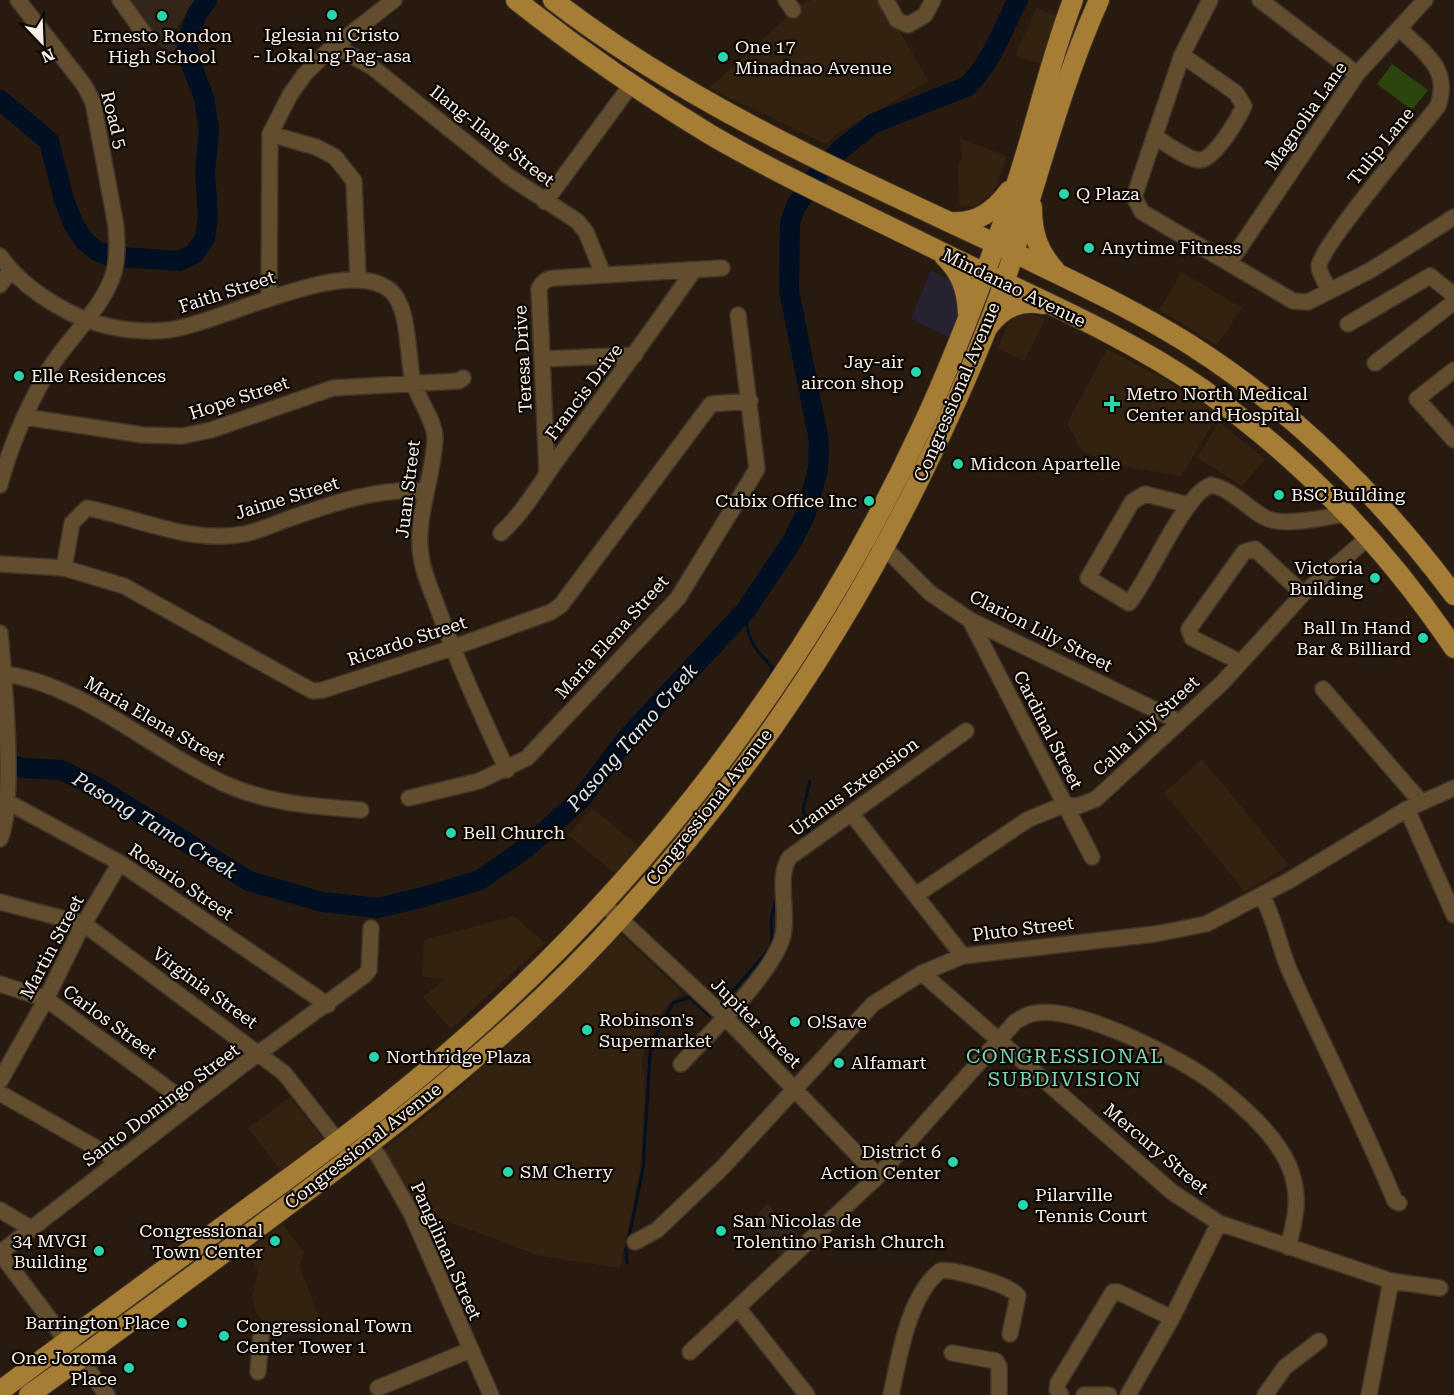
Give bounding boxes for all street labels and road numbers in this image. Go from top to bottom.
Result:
street label: Magnolia Lane [1260,57,1351,174]
street label: Ilang-Ilang Street [426,81,559,191]
street label: Road 5 [97,89,132,151]
street label: Tulip Lane [1343,103,1418,189]
street label: Mindanao Avenue [939,244,1090,331]
street label: Faith Street [176,266,278,317]
street label: Congressional Avenue [909,299,1004,485]
street label: Teresa Drive [509,305,536,413]
street label: Francis Drive [541,339,627,444]
street label: Hope Street [186,371,292,424]
street label: Juan Street [391,438,424,539]
street label: Jaime Street [232,472,342,523]
street label: Maria Elena Street [551,570,673,703]
street label: Clarion Lily Street [966,585,1117,676]
street label: Ricardo Street [345,611,469,670]
street label: Cardinal Street [1010,667,1088,793]
street label: Calla Lily Street [1088,671,1203,780]
street label: Maria Elena Street [81,672,229,769]
street label: Congressional Avenue [641,724,776,889]
street label: Uranus Extension [785,733,923,840]
street label: Rosario Street [125,839,238,925]
street label: Martin Street [15,891,88,1002]
street label: Pluto Street [971,912,1075,945]
street label: Virginia Street [149,942,262,1033]
street label: Jupiter Street [707,973,806,1072]
street label: Carlos Street [59,980,162,1063]
street label: Santo Domingo Street [78,1039,243,1170]
street label: Congressional Avenue [280,1078,445,1213]
street label: Mercury Street [1100,1099,1213,1199]
street label: Pangilinan Street [407,1179,486,1323]

